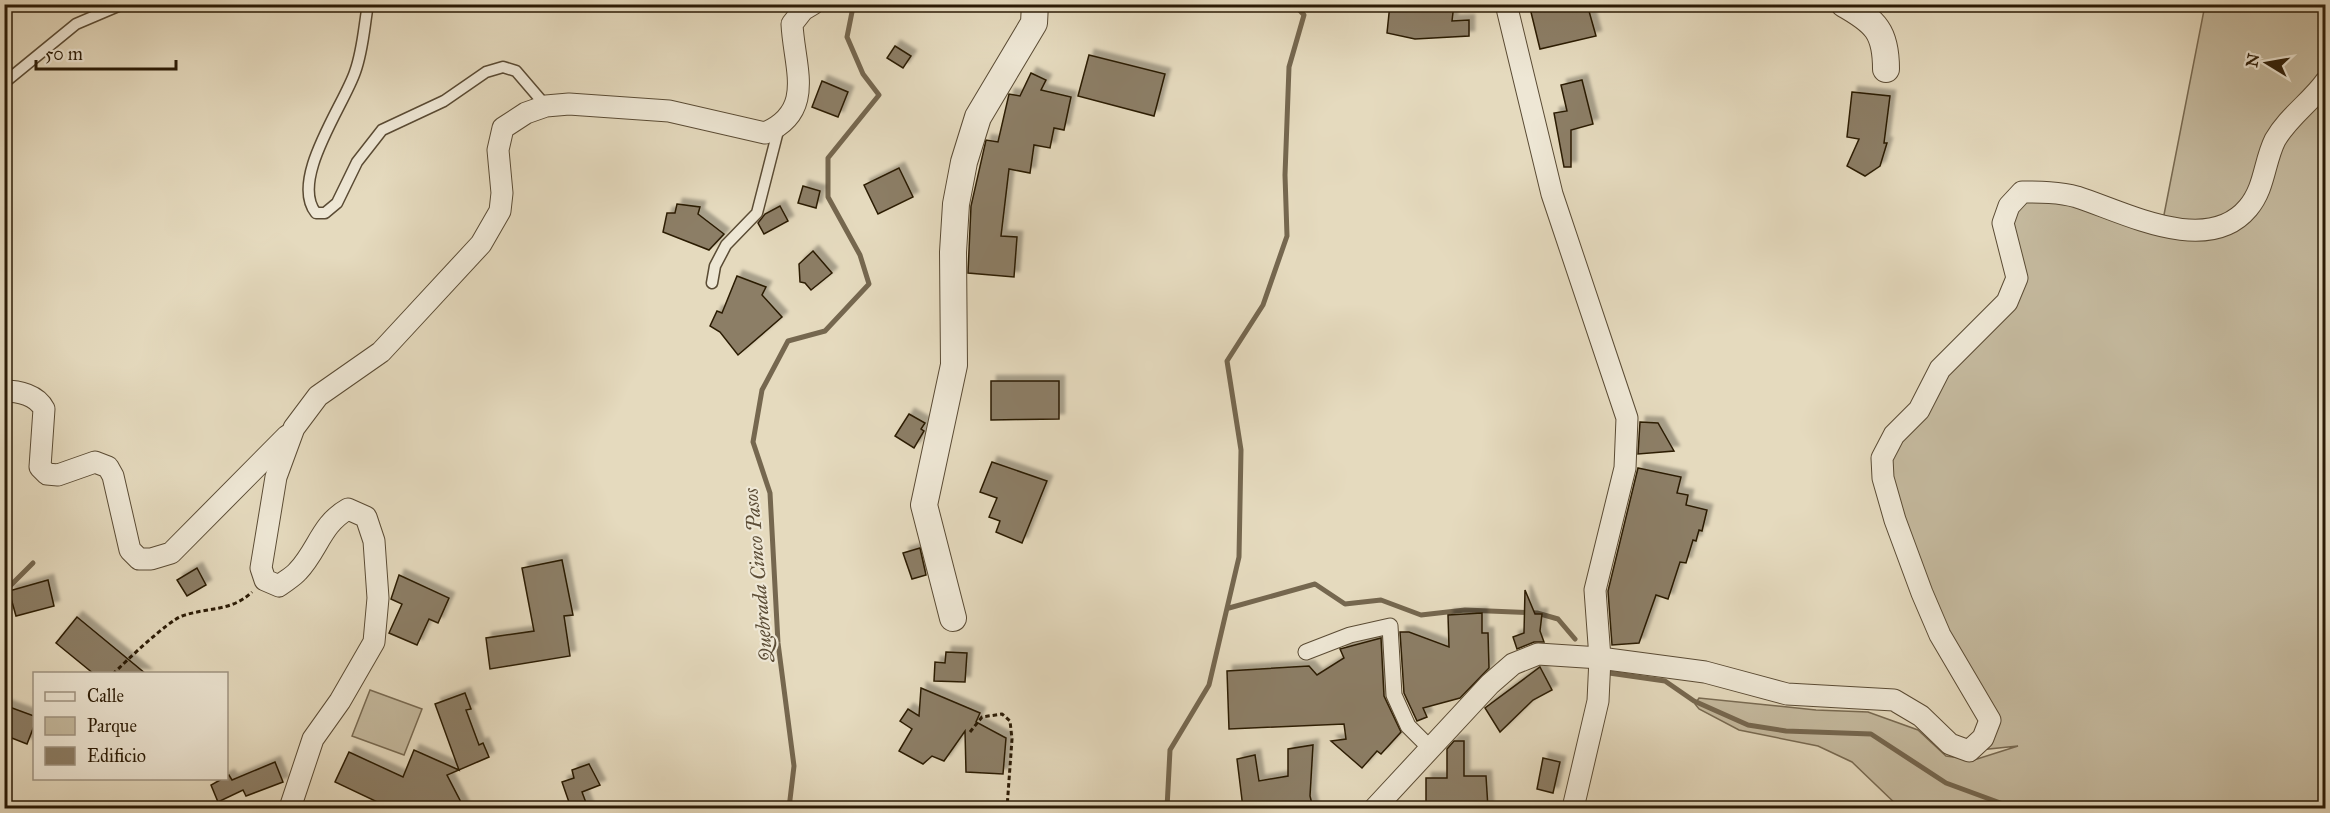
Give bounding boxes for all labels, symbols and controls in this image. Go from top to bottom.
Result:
scale bar [36,33,176,71]
north arrow [2237,33,2297,93]
text: 50 m [45,43,83,65]
text: N [2242,51,2263,69]
water label: Quebrada Cinco Pasos [738,486,778,664]
legend [33,672,228,780]
text: Calle [87,685,124,707]
text: Parque [87,715,137,738]
text: Edificio [87,745,146,767]

